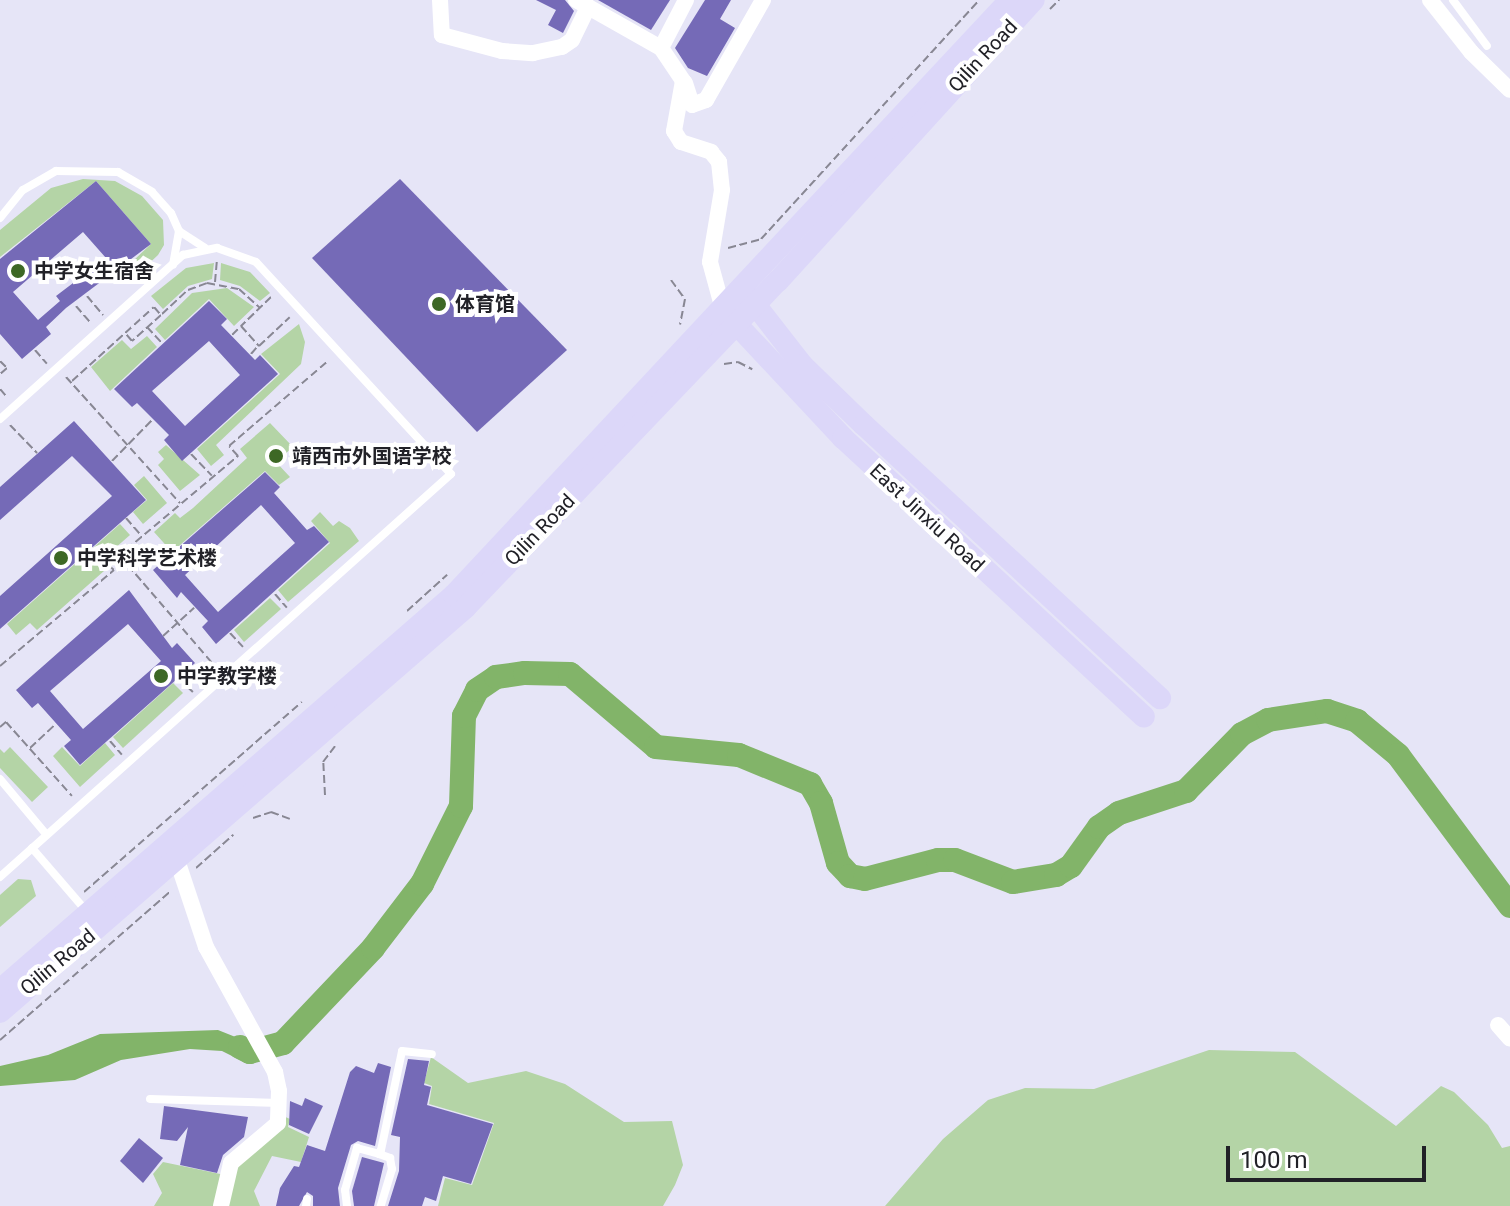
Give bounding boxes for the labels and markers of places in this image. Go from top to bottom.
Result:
place label: 中学女生宿舍 [34,259,154,283]
marker: 中学女生宿舍 [9,262,27,280]
place label: 体育馆 [455,292,515,316]
marker: 体育馆 [430,295,448,313]
place label: 靖西市外国语学校 [292,444,452,468]
marker: 靖西市外国语学校 [267,447,285,465]
place label: 中学科学艺术楼 [77,546,217,570]
marker: 中学科学艺术楼 [52,549,70,567]
place label: 中学教学楼 [177,664,277,688]
marker: 中学教学楼 [152,667,170,685]

